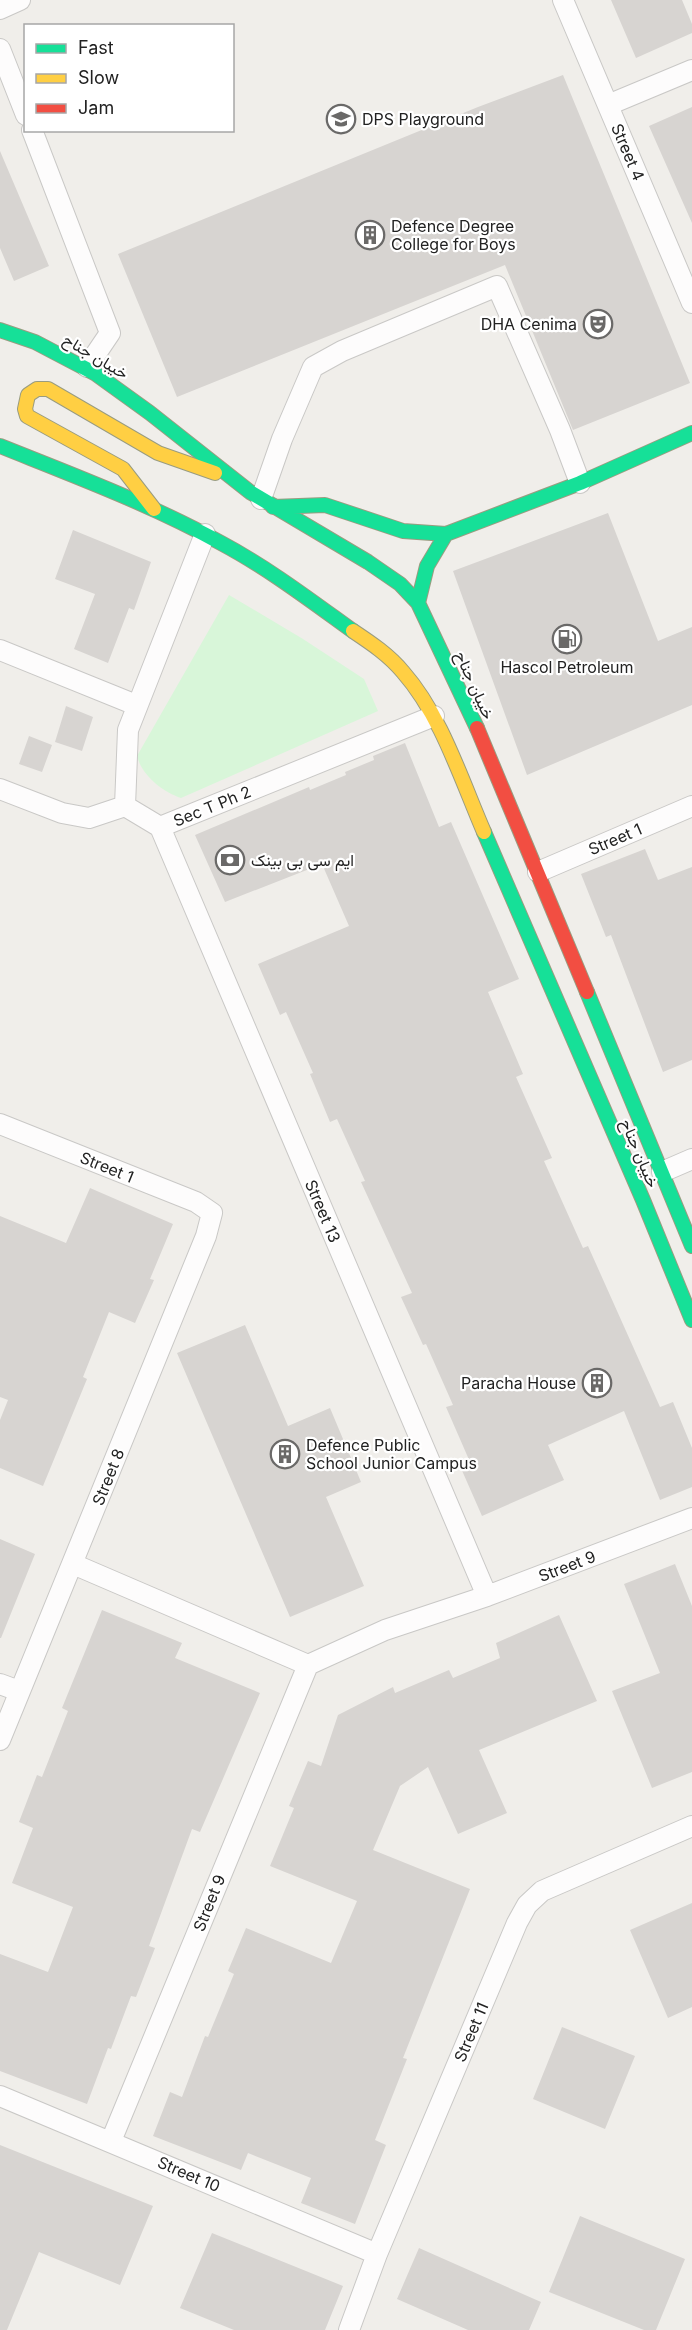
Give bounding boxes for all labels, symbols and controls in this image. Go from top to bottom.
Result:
legend [24,24,234,132]
text: Fast [78,37,114,58]
text: Slow [78,67,119,88]
text: Jam [78,97,114,118]
school or university icon: DPS Playground [325,103,357,135]
place label: DPS Playground [362,109,484,129]
street label: Street 4 [607,120,649,184]
place label: Defence Degree College for Boys [391,216,516,254]
building icon: Defence Degree College for Boys [354,219,386,251]
theatre icon: DHA Cenima [582,308,614,340]
place label: DHA Cenima [481,314,577,334]
street label: خیبان جناح [59,329,132,385]
fuel station icon: Hascol Petroleum [551,623,583,655]
street label: خیبان جناح [449,648,499,723]
place label: Hascol Petroleum [500,657,634,677]
street label: Sec T Ph 2 [170,781,254,831]
street label: Street 1 [585,819,645,859]
bank icon: ایم سی بی بینک [214,844,246,876]
place label: ایم سی بی بینک [251,850,354,871]
street label: خیبان جناح [615,1116,663,1191]
street label: Street 1 [77,1147,137,1187]
street label: Street 13 [301,1177,345,1245]
building icon: Paracha House [581,1367,613,1399]
place label: Paracha House [461,1373,576,1393]
place label: Defence Public School Junior Campus [306,1435,477,1473]
building icon: Defence Public School Junior Campus [269,1438,301,1470]
street label: Street 8 [88,1446,128,1508]
street label: Street 9 [536,1546,598,1586]
street label: Street 9 [189,1872,229,1934]
street label: Street 11 [450,1999,492,2065]
street label: Street 10 [155,2152,223,2196]

